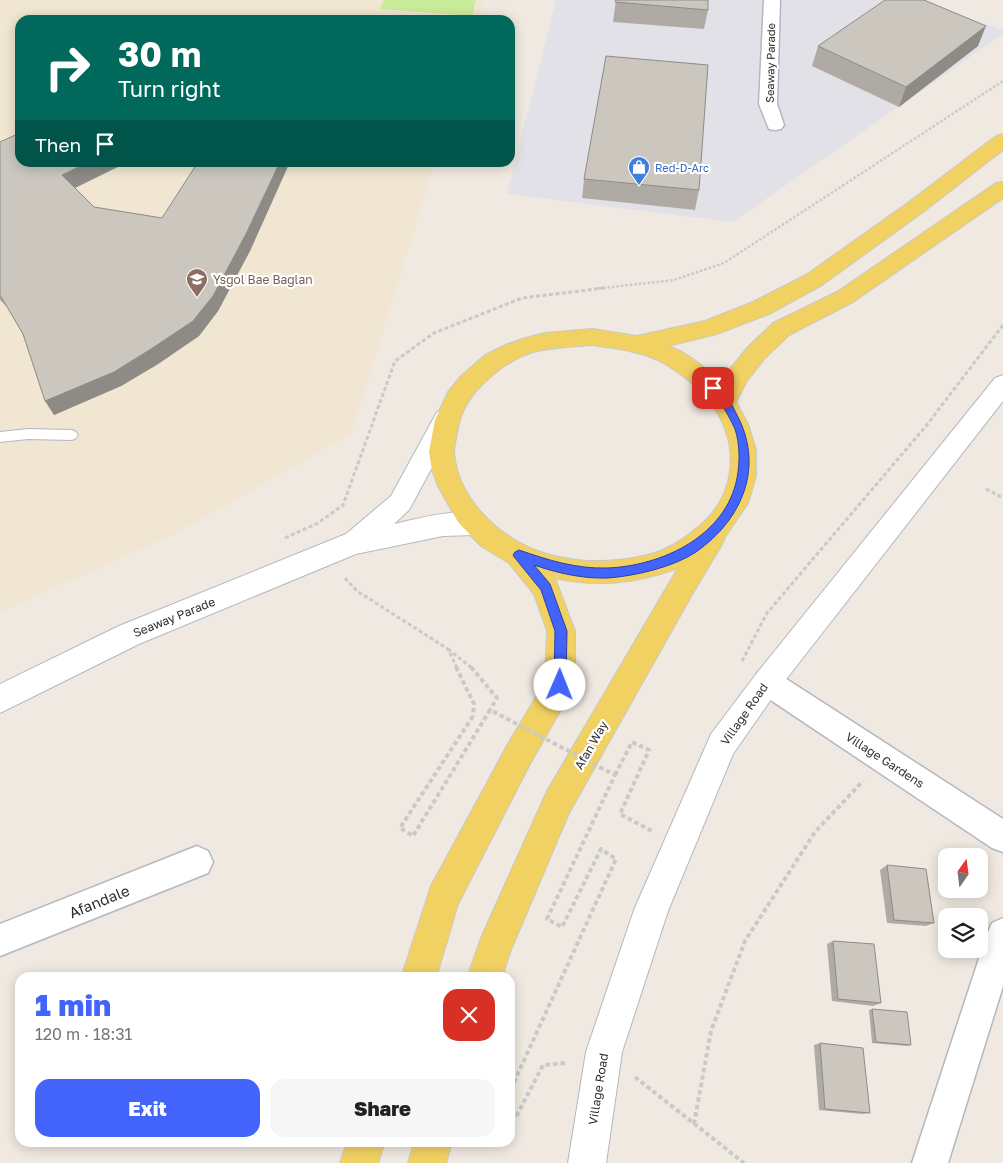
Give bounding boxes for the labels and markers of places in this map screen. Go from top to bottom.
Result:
shop icon: Red-D-Arc [627,155,651,186]
place label: Red-D-Arc [655,161,709,174]
school or university icon: Ysgol Bae Baglan [185,267,209,298]
place label: Ysgol Bae Baglan [213,272,313,287]
pin [692,367,734,409]

